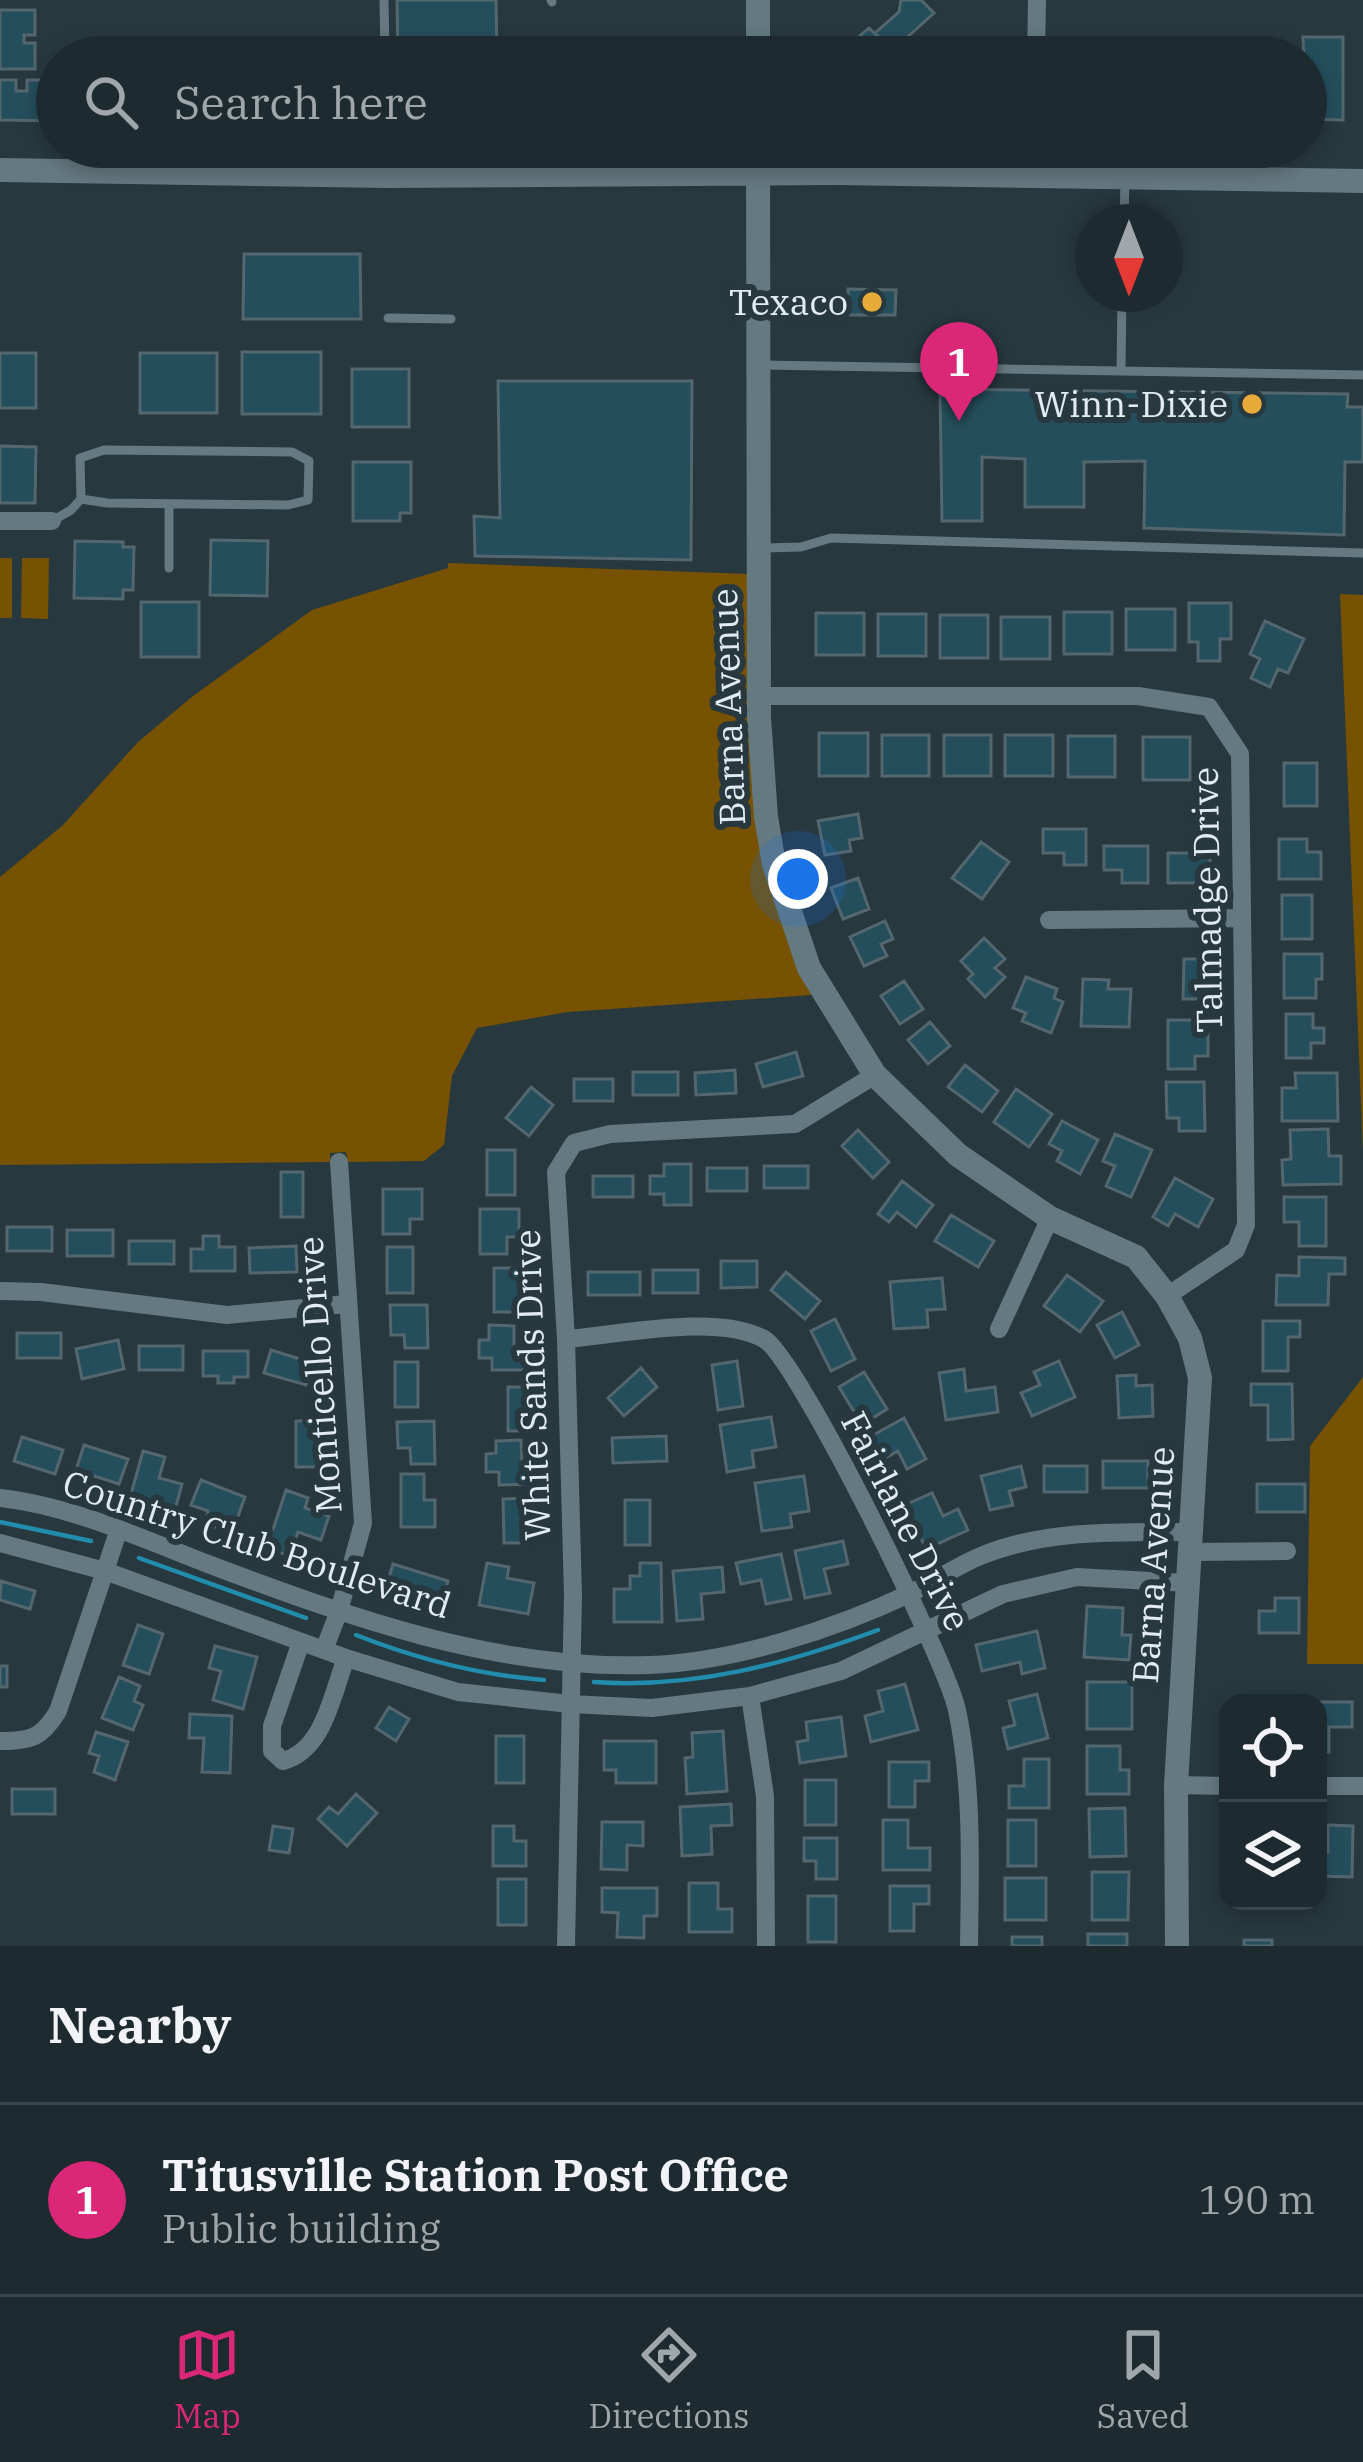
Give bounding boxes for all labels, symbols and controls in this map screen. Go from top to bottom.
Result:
search box [36,36,1327,168]
icon: search [78,69,144,135]
text: Search here [174,73,428,131]
north arrow [1075,204,1183,312]
place label: Texaco [729,278,848,325]
marker: Texaco [859,289,885,315]
pin: 1 [920,322,998,421]
place label: Winn-Dixie [1035,380,1228,427]
marker: Winn-Dixie [1239,391,1265,417]
street label: Barna Avenue [700,588,755,826]
street label: Talmadge Drive [1181,767,1232,1034]
your location [768,849,828,909]
street label: White Sands Drive [503,1229,560,1542]
street label: Monticello Drive [285,1235,352,1515]
street label: Fairlane Drive [831,1403,982,1638]
street label: Barna Avenue [1121,1445,1184,1685]
street label: Country Club Boulevard [57,1459,457,1628]
map controls [1219,1694,1327,1910]
button: locate [1219,1694,1327,1802]
button: layers [1219,1802,1327,1910]
text: Nearby [48,1991,232,2057]
text: Titusville Station Post Office [162,2145,789,2203]
text: 1 [75,2174,99,2225]
text: 190 m [1199,2174,1315,2225]
text: Public building [162,2203,441,2254]
tab: Map [174,2322,241,2437]
tab: Directions [588,2322,749,2437]
tab: Saved [1097,2322,1189,2437]

